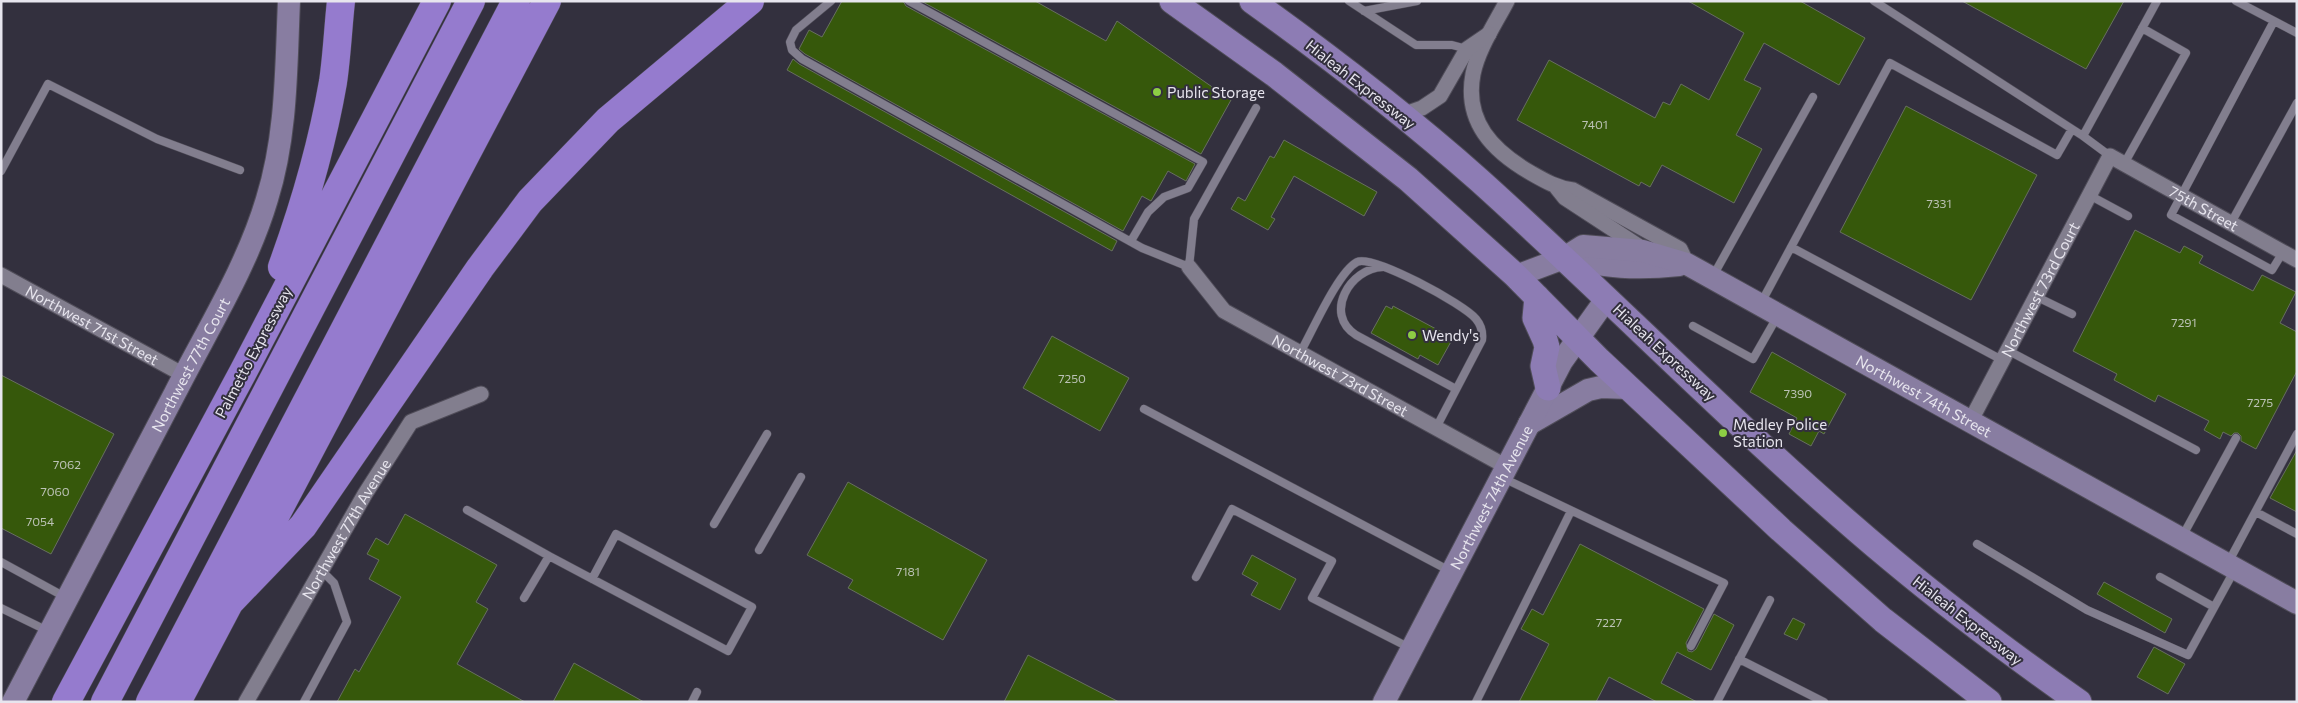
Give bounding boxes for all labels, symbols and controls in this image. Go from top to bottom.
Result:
street label: Hialeah Expressway [1303,36,1420,133]
place label: Public Storage [1167,83,1265,101]
marker: Public Storage [1151,86,1163,98]
house number: 7401 [1582,117,1608,131]
street label: 75th Street [2166,182,2242,235]
house number: 7331 [1926,196,1952,210]
street label: Northwest 73rd Court [1997,219,2083,360]
street label: Northwest 71st Street [23,281,162,368]
street label: Palmetto Expressway [211,283,295,421]
street label: Northwest 77th Court [147,294,233,435]
street label: Hialeah Expressway [1610,300,1720,404]
house number: 7291 [2171,315,2197,329]
place label: Wendy's [1422,326,1479,344]
marker: Wendy's [1406,329,1418,341]
street label: Northwest 73rd Street [1269,330,1411,420]
street label: Northwest 74th Street [1853,351,1995,441]
house number: 7250 [1058,371,1086,385]
house number: 7390 [1784,386,1812,400]
house number: 7275 [2247,395,2273,409]
place label: Medley Police Station [1733,415,1827,450]
street label: Northwest 74th Avenue [1446,422,1536,572]
marker: Medley Police Station [1717,427,1729,439]
street label: Northwest 77th Avenue [298,455,394,602]
house number: 7062 [53,457,81,471]
house number: 7060 [40,484,70,498]
house number: 7054 [26,514,54,528]
house number: 7181 [896,564,920,578]
street label: Hialeah Expressway [1910,572,2027,669]
house number: 7227 [1596,615,1622,629]

